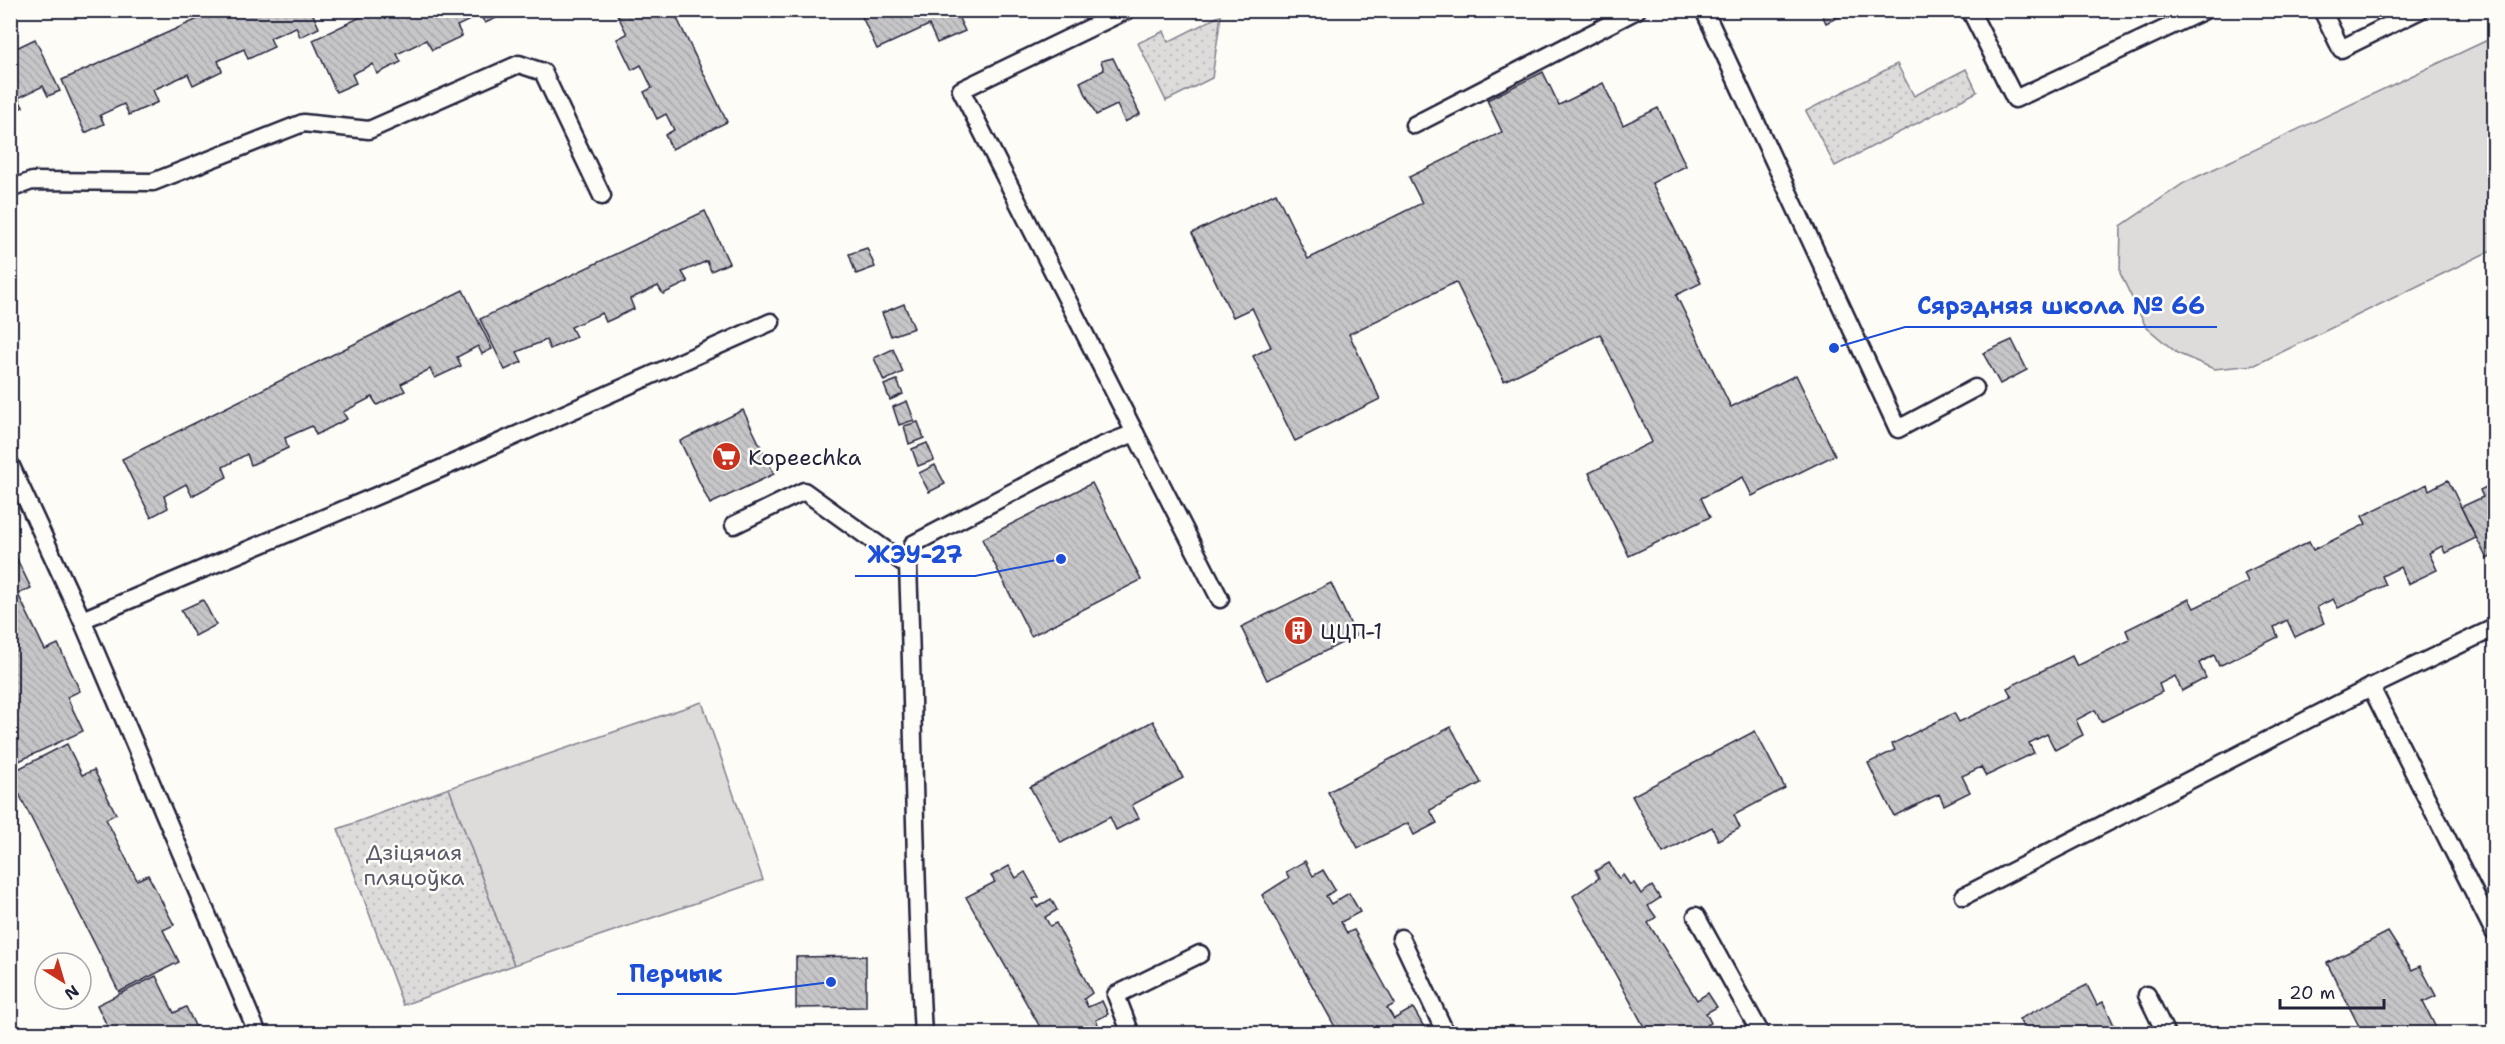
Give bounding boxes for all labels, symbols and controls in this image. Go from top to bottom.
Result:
callout: Сярэдняя школа № 66 [1905,285,2217,327]
text: Сярэдняя школа № 66 [1917,290,2205,322]
supermarket icon: Kopeechka [711,441,743,473]
place label: Kopeechka [748,443,862,472]
callout: ЖЭУ-27 [855,534,975,576]
text: ЖЭУ-27 [867,539,963,571]
building icon: ЦЦП-1 [1283,615,1315,647]
place label: ЦЦП-1 [1320,617,1382,646]
park label: Дзіцячая пляцоўка [363,838,465,892]
north arrow [33,951,93,1011]
callout: Перчык [617,952,735,994]
text: Перчык [629,958,723,990]
scale bar [2280,972,2384,1010]
text: N [60,980,83,1005]
text: 20 m [2289,981,2335,1005]

